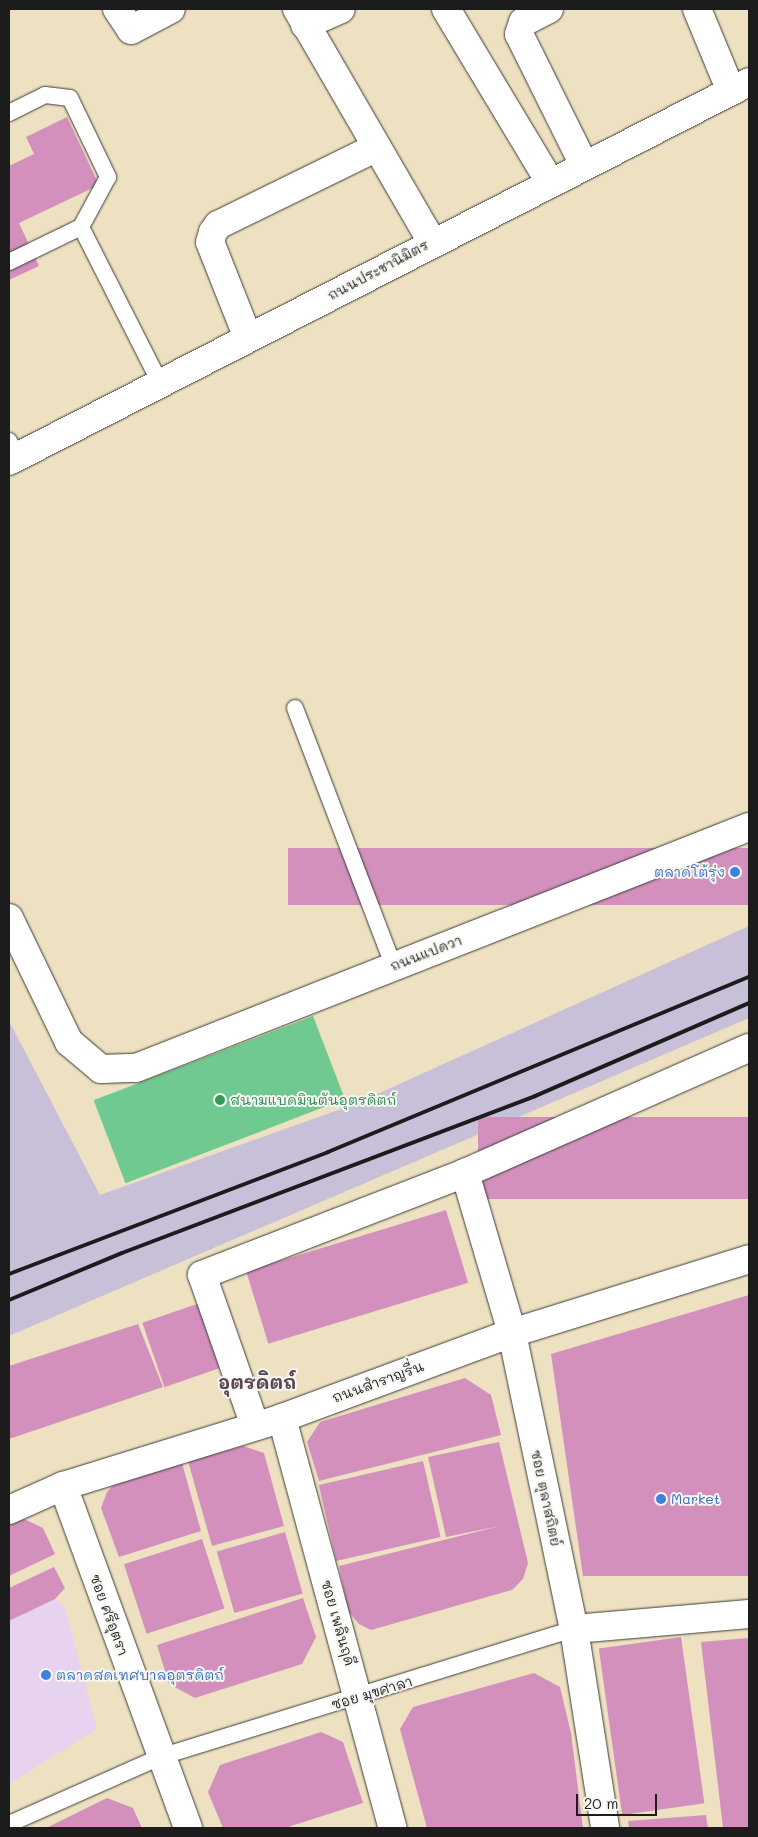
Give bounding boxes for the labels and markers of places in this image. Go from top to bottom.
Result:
place label: ตลาดโต้รุ่ง [654,864,725,880]
marker: ตลาดโต้รุ่ง [729,866,741,878]
place label: สนามแบดมินตันอุตรดิตถ์ [230,1092,396,1108]
marker: สนามแบดมินตันอุตรดิตถ์ [214,1094,226,1106]
place label: Market [671,1491,720,1507]
marker: Market [655,1493,667,1505]
place label: ตลาดสดเทศบาลอุตรดิตถ์ [56,1667,224,1683]
marker: ตลาดสดเทศบาลอุตรดิตถ์ [40,1669,52,1681]

